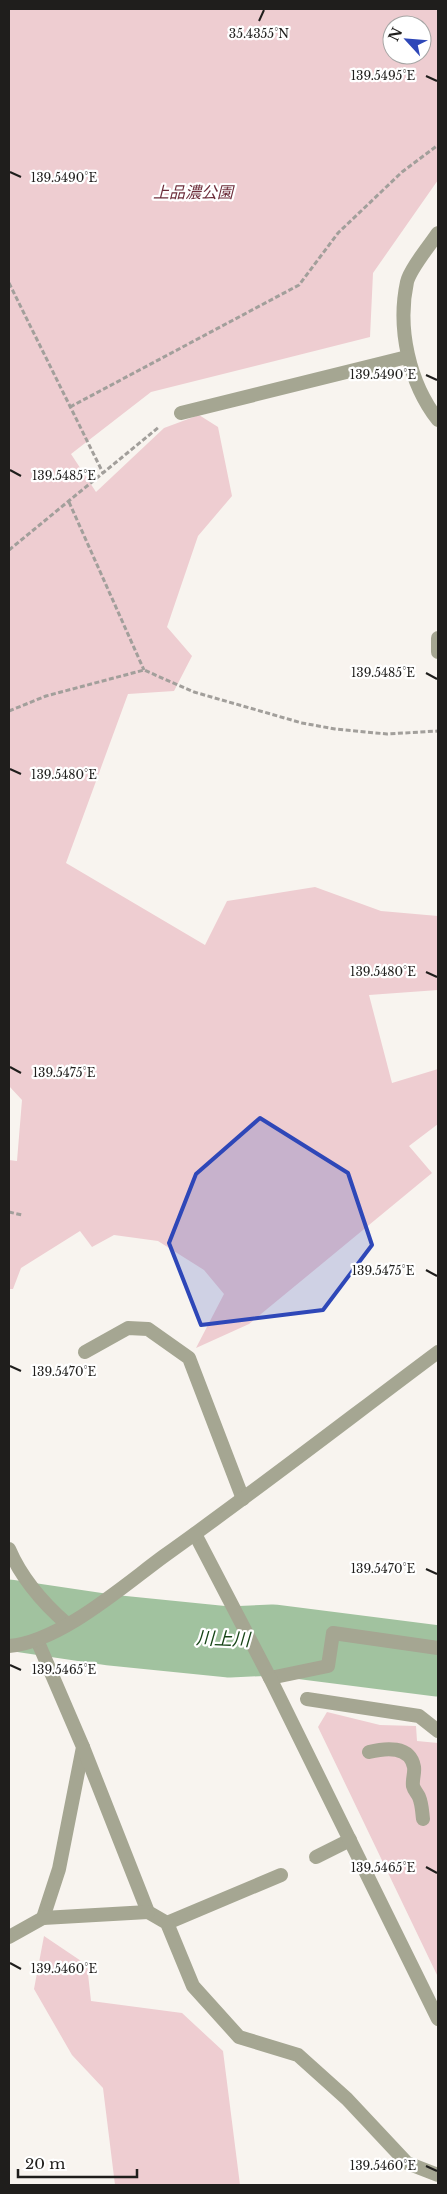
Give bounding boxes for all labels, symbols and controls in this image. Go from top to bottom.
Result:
north arrow [382,15,432,65]
text: N [384,24,406,44]
text: 35.4355°N [229,26,289,41]
text: 139.5495°E [351,68,416,83]
text: 139.5490°E [31,170,97,185]
park label: 上品濃公園 [153,182,235,202]
text: 139.5490°E [350,367,416,382]
text: 139.5485°E [32,468,96,483]
text: 139.5485°E [351,665,415,680]
text: 139.5480°E [31,767,97,782]
text: 139.5480°E [350,964,416,979]
text: 139.5475°E [33,1065,96,1080]
text: 139.5475°E [352,1263,415,1278]
text: 139.5470°E [32,1364,97,1379]
text: 139.5470°E [351,1561,416,1576]
water label: 川上川 [196,1627,252,1651]
text: 139.5465°E [32,1662,97,1677]
text: 139.5465°E [351,1860,416,1875]
text: 139.5460°E [31,1961,97,1976]
scale bar [18,2146,136,2178]
text: 20 m [25,2154,65,2173]
text: 139.5460°E [350,2158,416,2173]

